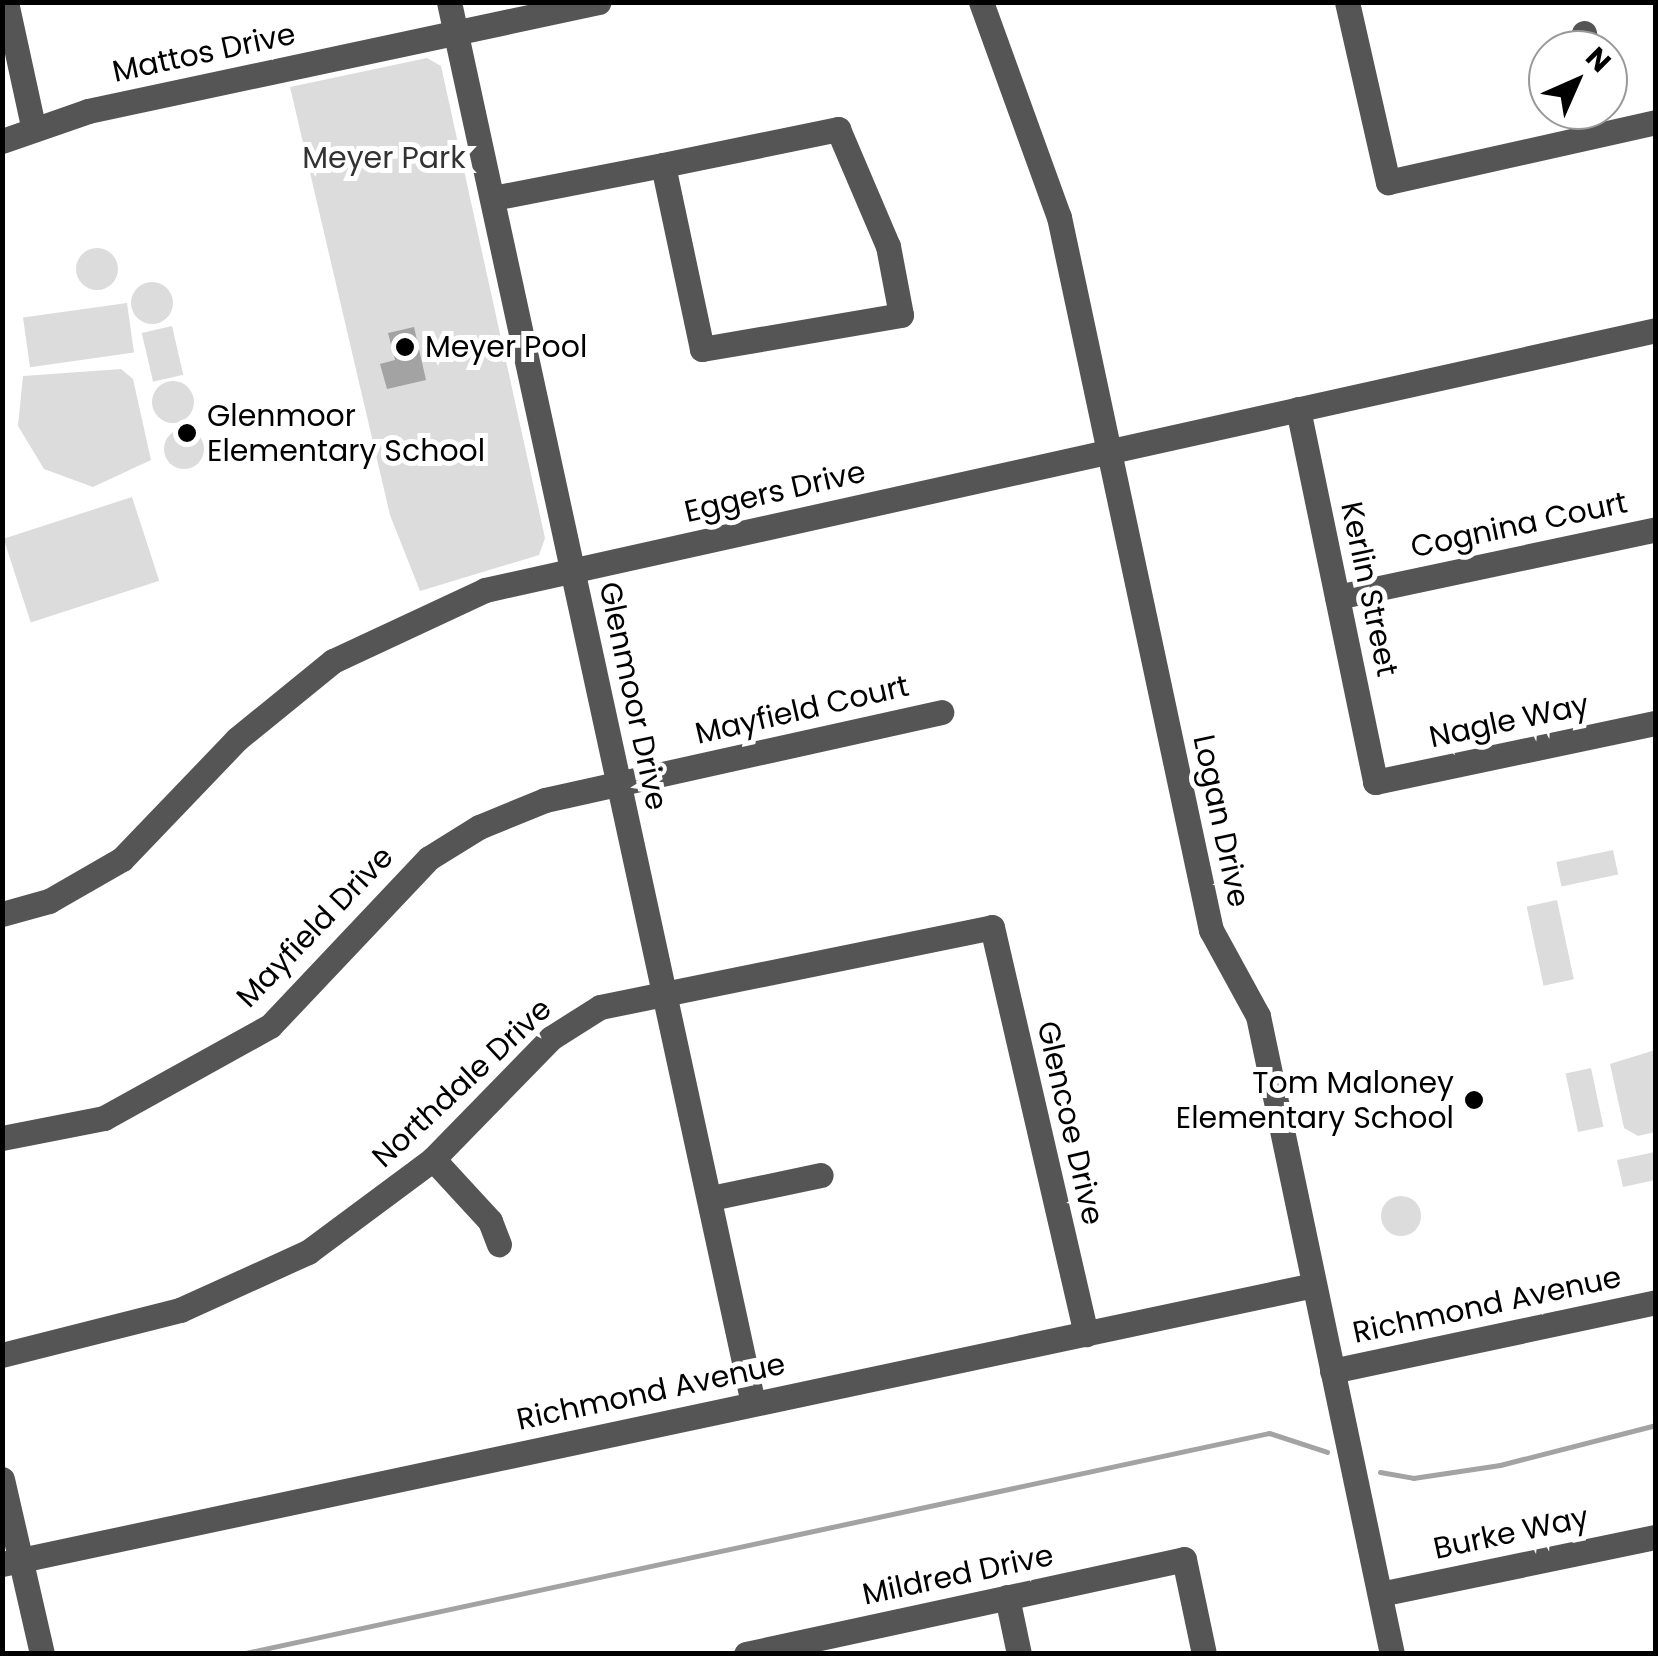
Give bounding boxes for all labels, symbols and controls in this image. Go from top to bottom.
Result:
street label: Mattos Drive [109,16,299,90]
north arrow [1528,30,1628,130]
text: N [1577,39,1619,81]
park label: Meyer Park [302,140,466,176]
place label: Meyer Pool [425,329,587,365]
marker: Meyer Pool [394,336,416,358]
place label: Glenmoor Elementary School [207,398,485,468]
marker: Glenmoor Elementary School [176,422,198,444]
street label: Eggers Drive [681,454,869,530]
street label: Cognina Court [1407,484,1631,566]
street label: Kerlin Street [1333,498,1405,680]
street label: Glenmoor Drive [591,579,675,813]
street label: Mayfield Court [692,668,912,752]
street label: Nagle Way [1426,687,1592,755]
street label: Logan Drive [1185,732,1257,910]
street label: Mayfield Drive [229,839,401,1015]
street label: Northdale Drive [365,991,559,1175]
street label: Glencoe Drive [1029,1018,1111,1228]
place label: Tom Maloney Elementary School [1176,1065,1454,1136]
marker: Tom Maloney Elementary School [1463,1089,1485,1111]
street label: Richmond Avenue [1350,1259,1624,1351]
street label: Richmond Avenue [514,1346,788,1438]
street label: Burke Way [1430,1499,1592,1567]
street label: Mildred Drive [859,1537,1057,1613]

